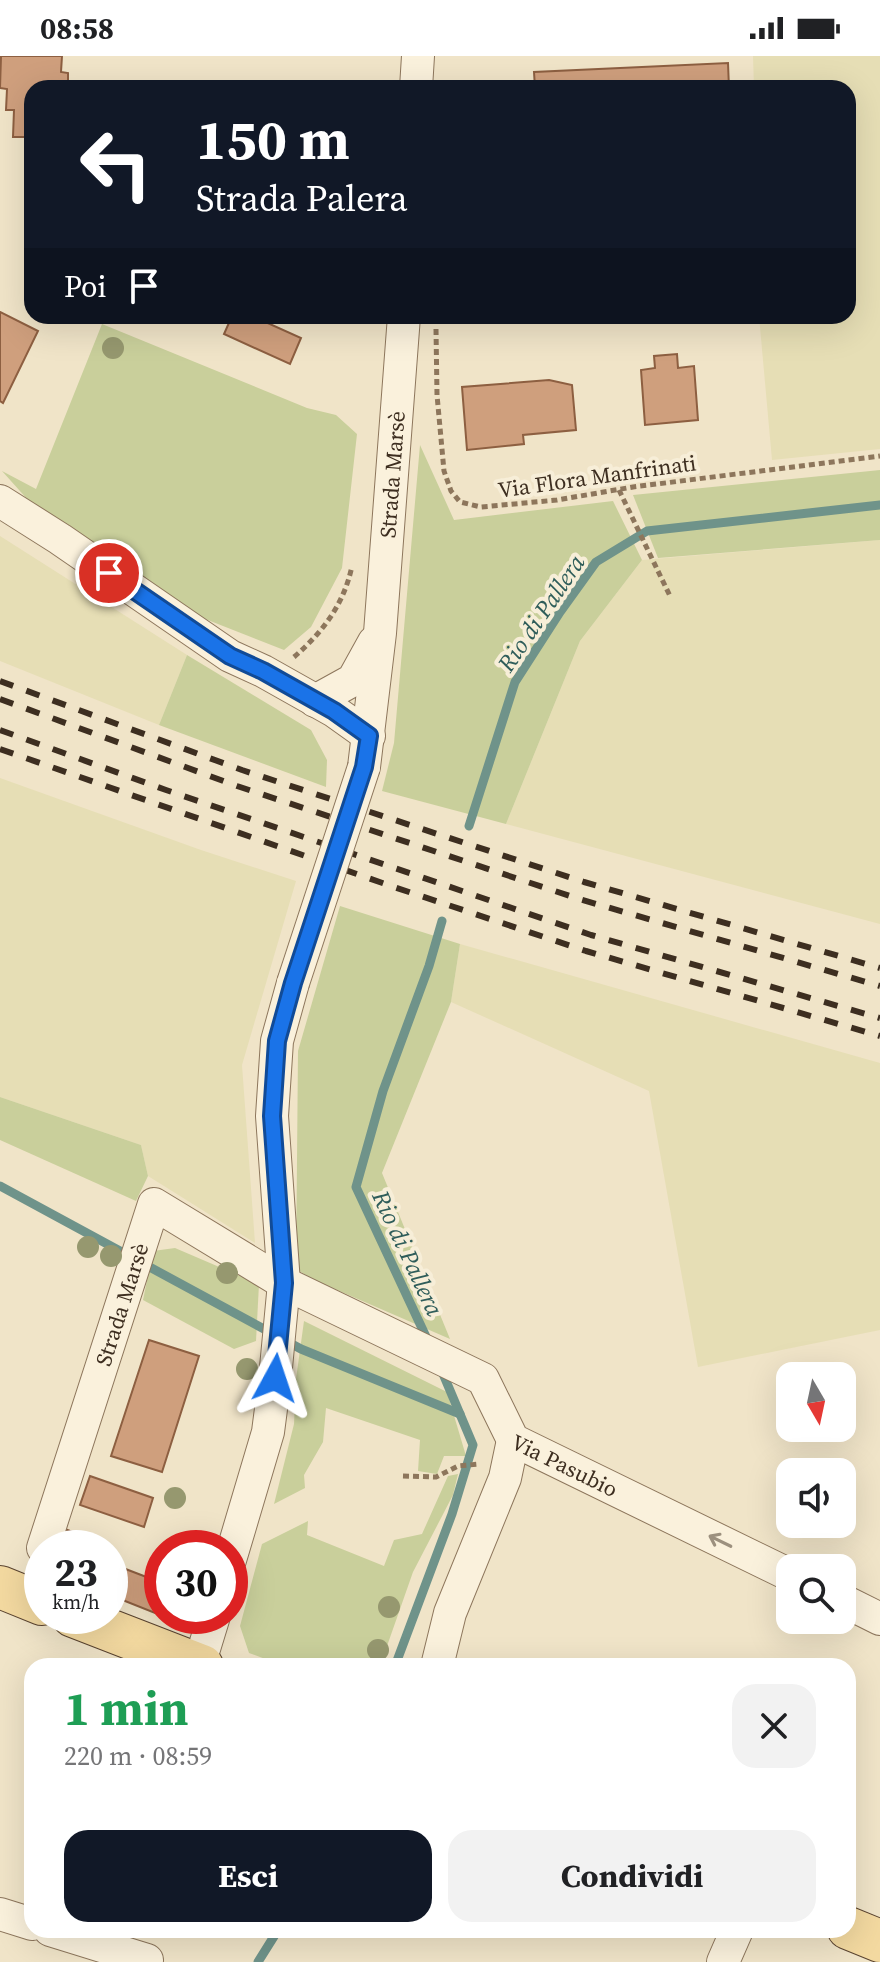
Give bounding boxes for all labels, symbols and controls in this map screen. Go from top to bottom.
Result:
text: 08:58 [40,8,114,49]
text: 150 m [196,101,350,178]
icon: left [64,112,168,216]
text: Strada Palera [196,174,407,223]
icon: arrive [122,264,166,308]
text: Poi [64,266,106,307]
street label: Strada Marsè [372,410,412,539]
street label: Via Flora Manfrinati [496,447,698,505]
pin [75,539,143,607]
water label: Rio di Pallera [489,547,593,679]
icon: arrive [87,551,131,595]
water label: Rio di Pallera [364,1184,452,1322]
street label: Strada Marsè [88,1239,155,1370]
position arrow [233,1336,317,1420]
north arrow [776,1362,856,1442]
map controls [776,1362,856,1634]
street label: Via Pasubio [506,1427,623,1504]
button: sound [776,1458,856,1538]
speed limit sign: 30 [144,1530,248,1634]
one-way arrow [708,1533,732,1548]
text: 23 [54,1545,98,1599]
button: search [776,1554,856,1634]
text: km/h [52,1588,100,1616]
text: 1 min [64,1675,189,1741]
button: close [732,1684,816,1768]
text: 220 m · 08:59 [64,1738,212,1774]
button: Esci [64,1830,432,1922]
button: Condividi [448,1830,816,1922]

